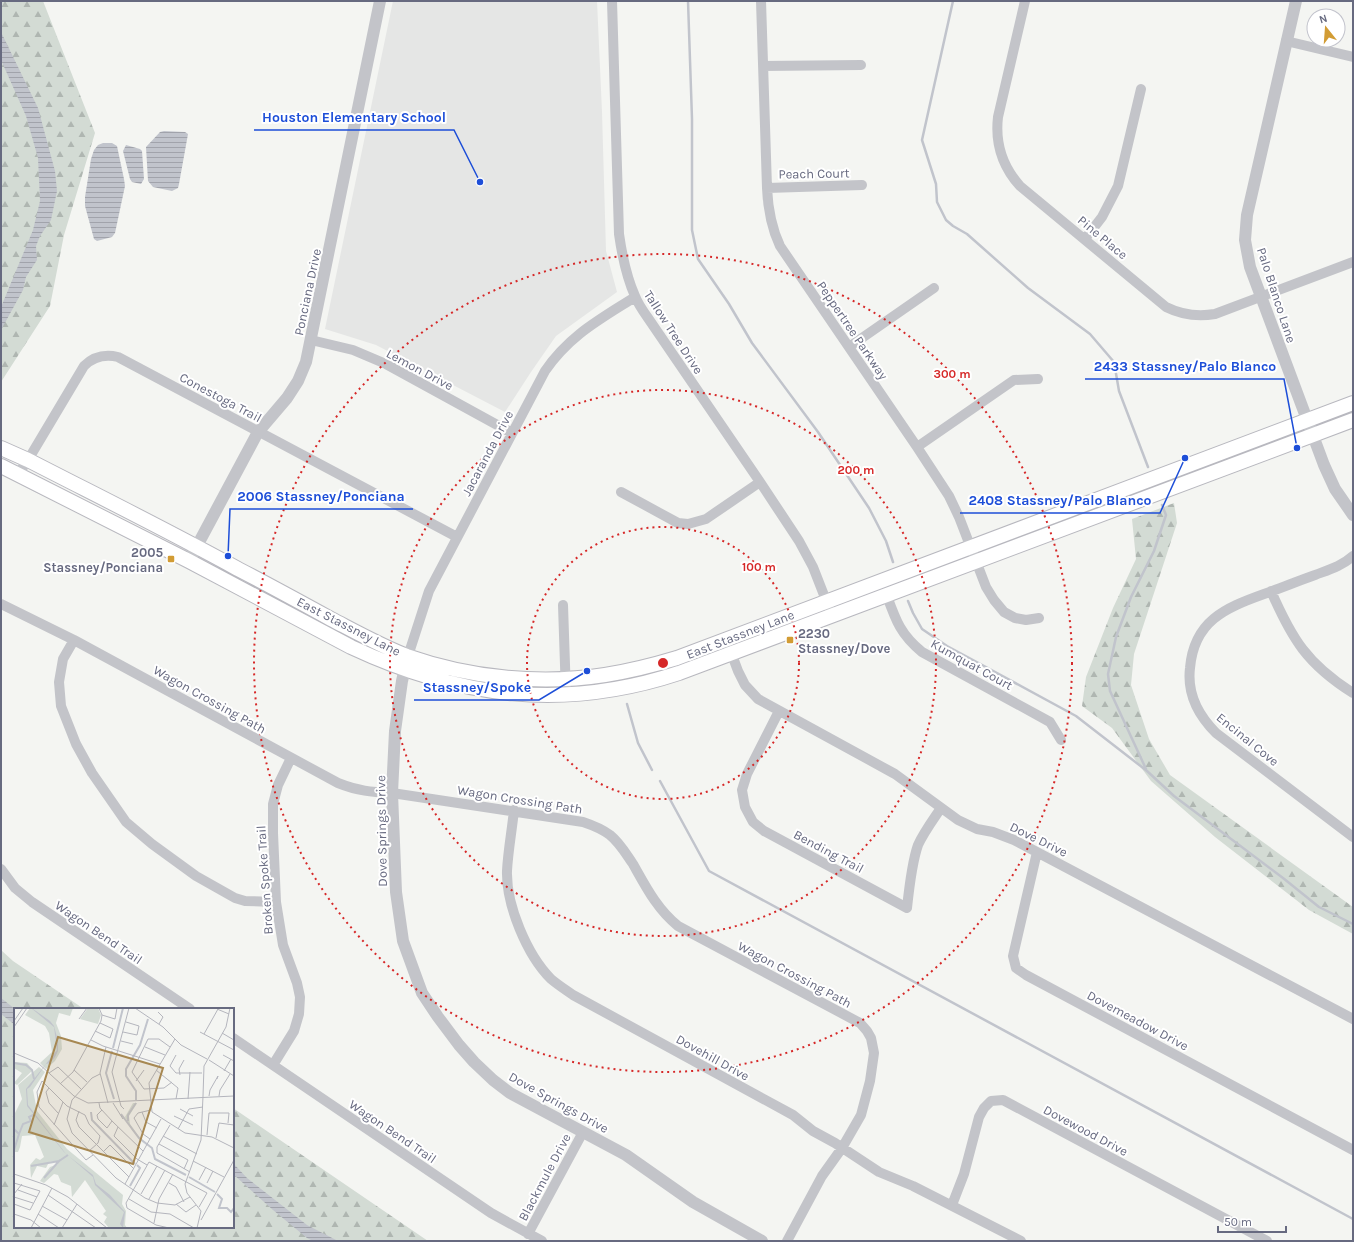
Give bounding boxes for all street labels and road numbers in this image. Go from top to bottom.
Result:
street label: Peach Court [778,165,850,182]
street label: Pine Place [1075,212,1131,263]
street label: Palo Blanco Lane [1254,245,1299,345]
street label: Ponciana Drive [291,247,324,337]
street label: Peppertree Parkway [814,278,891,382]
street label: Tallow Tree Drive [641,288,706,377]
street label: Lemon Drive [384,346,456,393]
street label: Conestoga Trail [177,369,264,425]
street label: Jacaranda Drive [459,408,516,498]
street label: East Stassney Lane [294,594,403,659]
street label: East Stassney Lane [684,607,796,662]
street label: Kumquat Court [928,636,1015,694]
street label: Wagon Crossing Path [151,662,269,737]
street label: Encinal Cove [1214,710,1282,769]
street label: Dove Springs Drive [373,775,390,887]
street label: Wagon Crossing Path [456,782,584,817]
street label: Dove Drive [1007,819,1070,860]
street label: Broken Spoke Trail [253,825,276,935]
street label: Bending Trail [791,827,866,876]
street label: Wagon Bend Trail [52,898,145,967]
street label: Wagon Crossing Path [735,938,854,1011]
street label: Dovemeadow Drive [1085,987,1191,1054]
street label: Dovehill Drive [674,1031,752,1084]
street label: Dove Springs Drive [506,1069,611,1136]
street label: Wagon Bend Trail [346,1097,439,1166]
street label: Dovewood Drive [1041,1102,1131,1159]
street label: Blackmule Drive [515,1131,574,1223]

